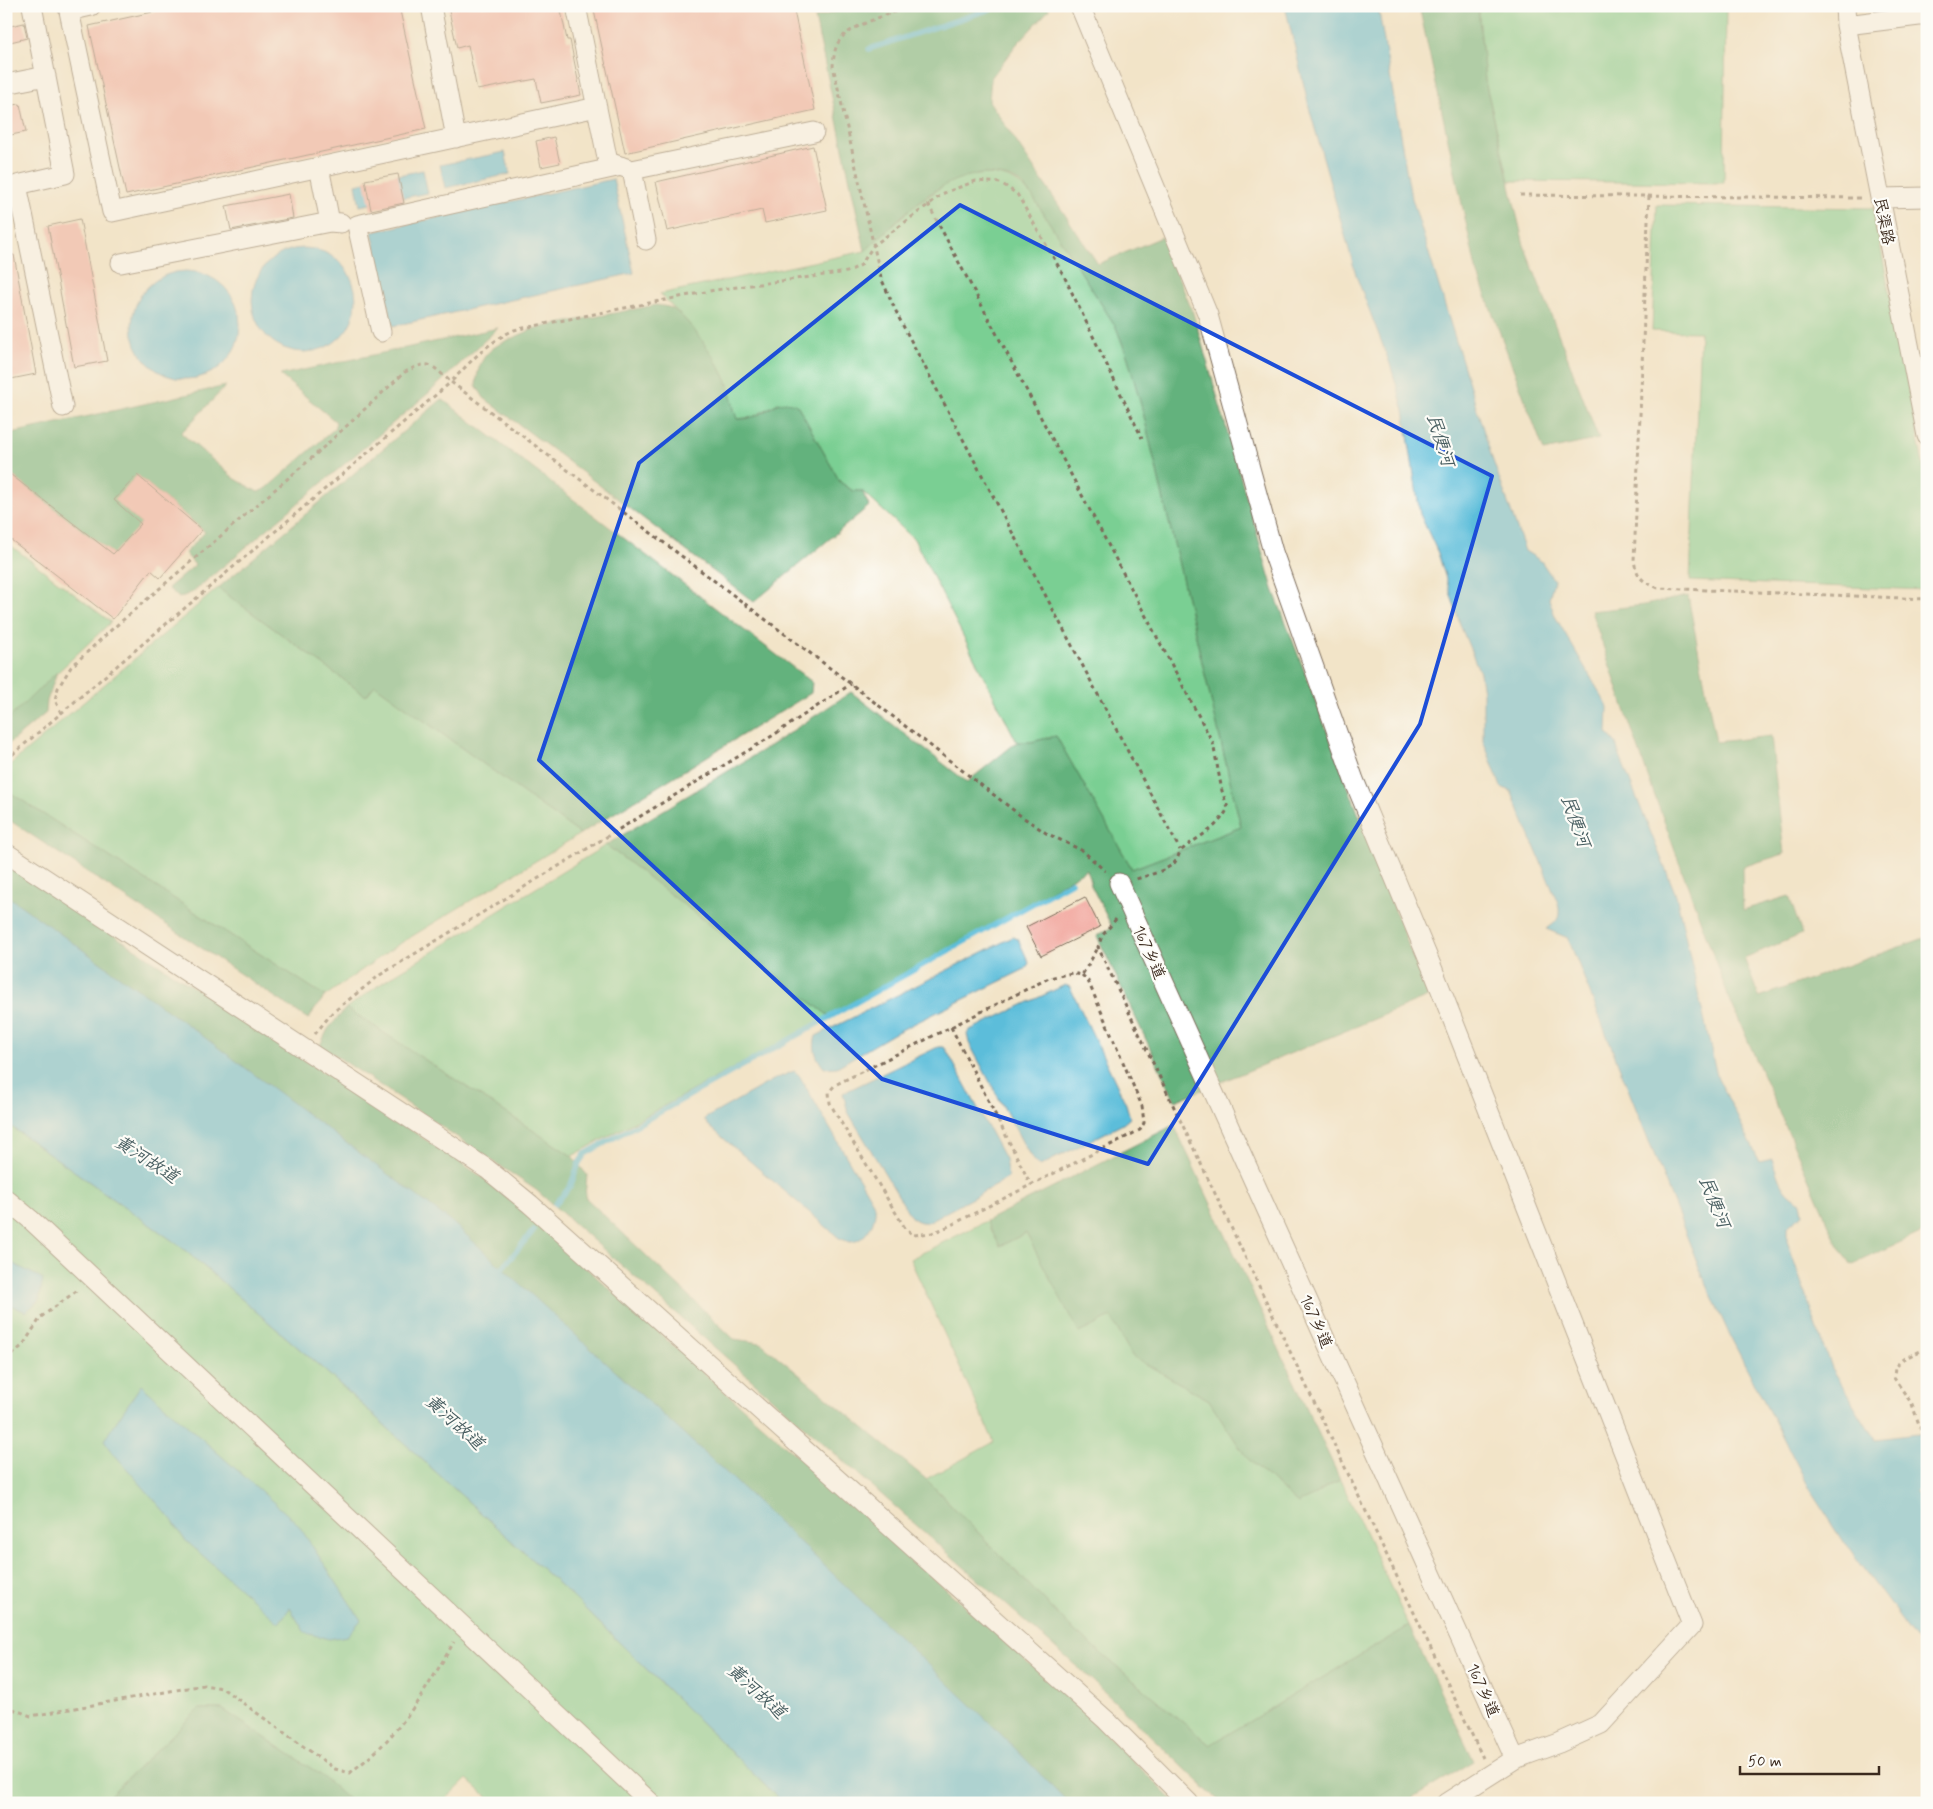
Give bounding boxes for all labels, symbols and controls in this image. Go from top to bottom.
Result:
street label: 民渠路 [1869,196,1898,247]
water label: 民便河 [1421,411,1460,472]
water label: 民便河 [1555,792,1597,854]
street label: 167乡道 [1127,922,1170,983]
water label: 黄河故道 [110,1130,185,1191]
water label: 民便河 [1693,1173,1736,1235]
street label: 167乡道 [1294,1291,1337,1352]
water label: 黄河故道 [420,1390,491,1457]
water label: 黄河故道 [722,1659,793,1726]
street label: 167乡道 [1461,1660,1504,1721]
scale bar [1740,1744,1879,1776]
text: 50 m [1748,1752,1782,1772]

